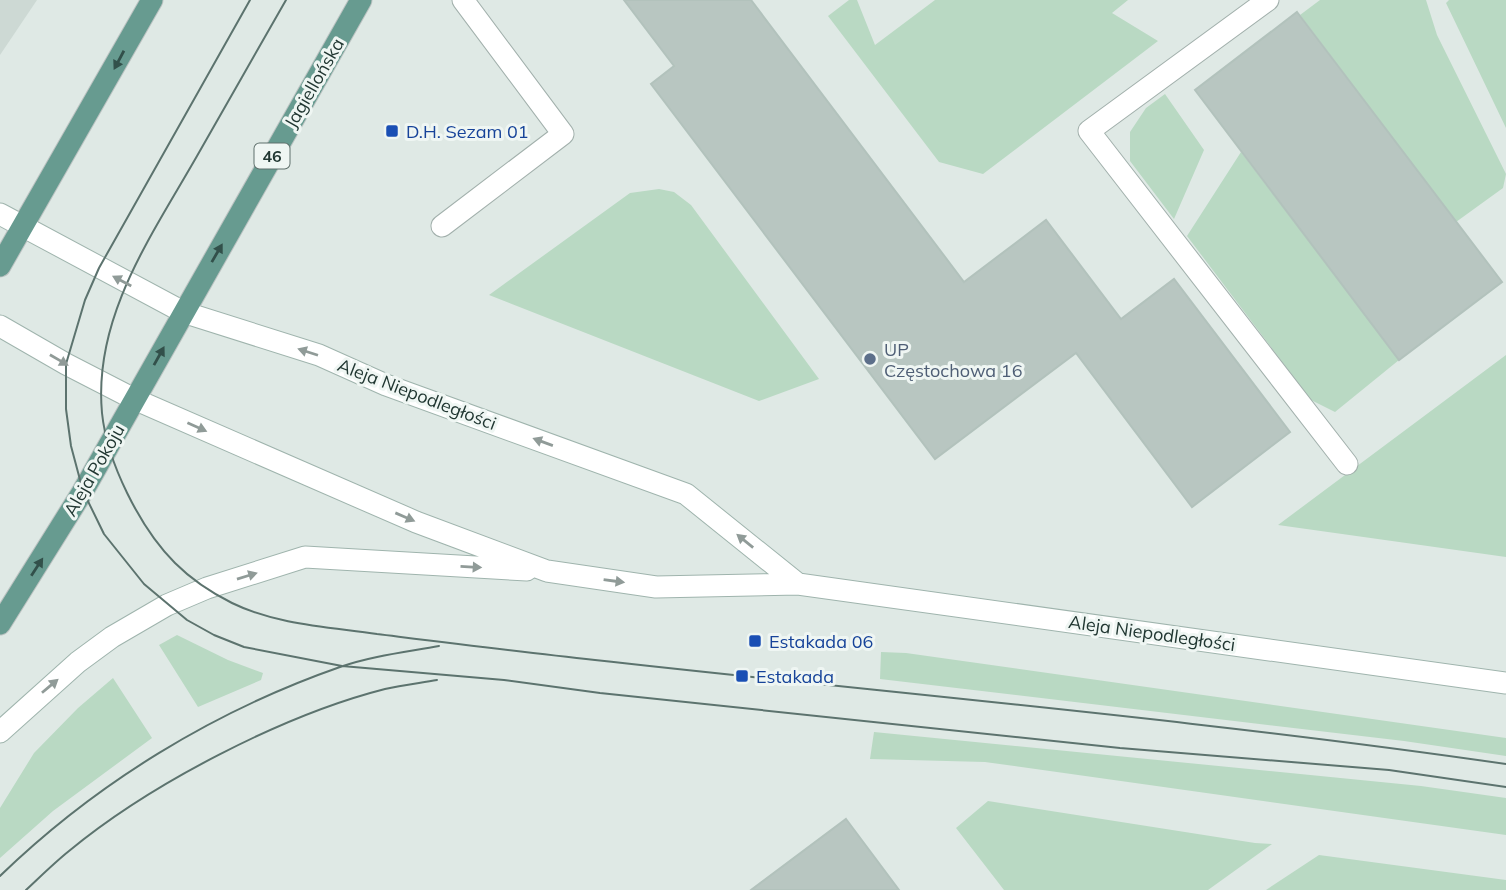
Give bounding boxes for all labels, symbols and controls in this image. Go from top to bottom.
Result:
street label: Jagiellońska [279,34,349,132]
one-way arrow [113,50,125,70]
place label: D.H. Sezam 01 [406,120,529,143]
marker: D.H. Sezam 01 [384,123,400,139]
road number: 46 [254,144,290,168]
one-way arrow [211,243,223,263]
one-way arrow [112,275,132,286]
place label: UP Częstochowa 16 [884,338,1022,382]
one-way arrow [153,346,165,365]
one-way arrow [297,346,318,357]
marker: UP Częstochowa 16 [862,351,878,367]
street label: Aleja Niepodległości [334,353,500,435]
one-way arrow [49,354,69,366]
street label: Aleja Pokoju [58,420,130,520]
one-way arrow [186,422,207,433]
one-way arrow [533,436,554,447]
one-way arrow [395,512,416,523]
one-way arrow [736,534,753,549]
one-way arrow [30,557,43,577]
one-way arrow [460,561,482,572]
one-way arrow [236,570,257,580]
one-way arrow [604,575,626,586]
street label: Aleja Niepodległości [1067,610,1237,656]
place label: Estakada 06 [769,630,873,653]
marker: Estakada 06 [747,633,763,649]
place label: Estakada [756,665,834,688]
marker: Estakada [734,668,750,684]
one-way arrow [42,679,59,694]

